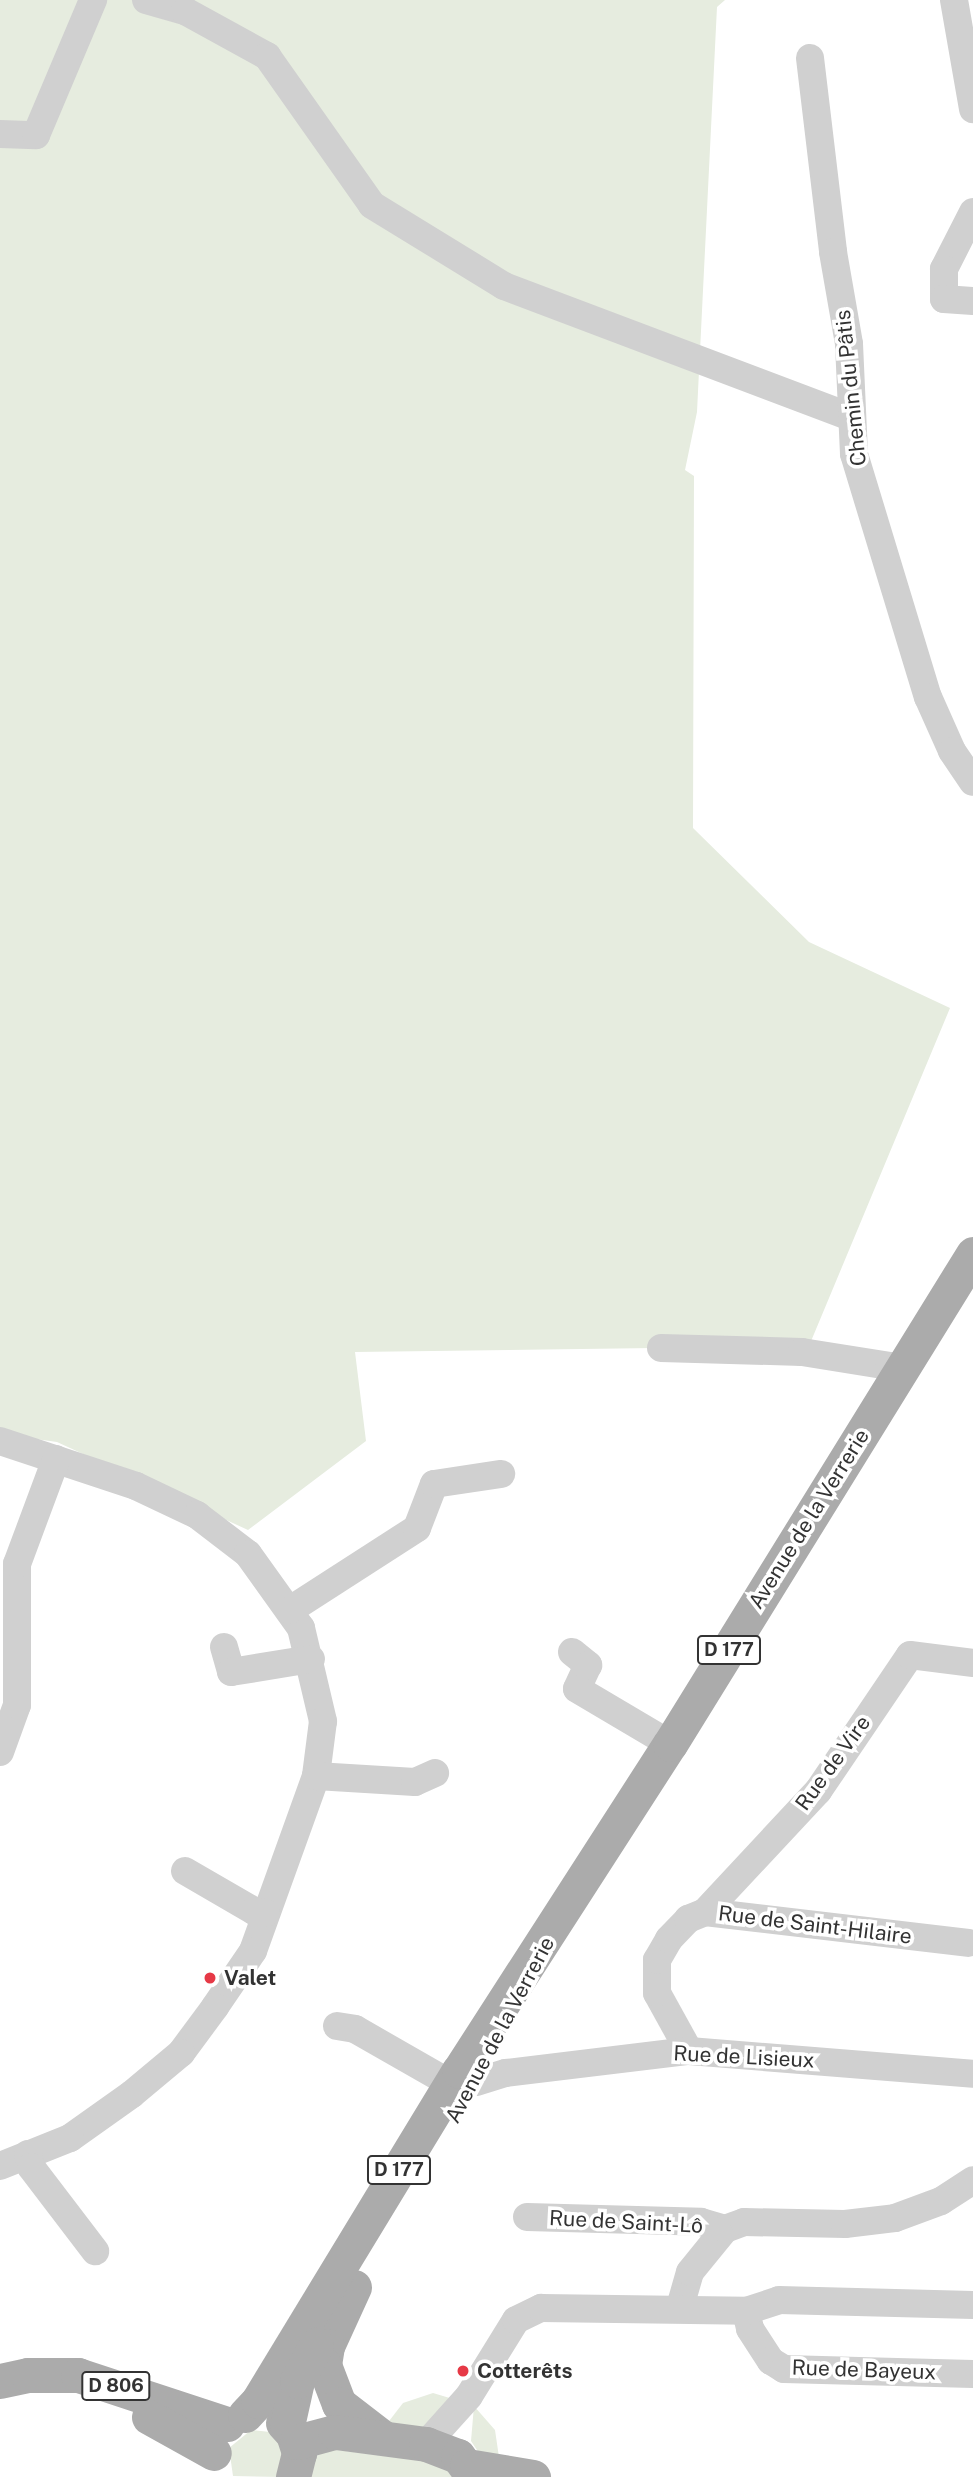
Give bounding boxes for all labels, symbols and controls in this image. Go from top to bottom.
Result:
street label: Chemin du Pâtis [830,308,872,468]
street label: Avenue de la Verrerie [743,1424,875,1614]
road number: D 177 [696,1634,762,1666]
street label: Rue de Vire [790,1710,876,1816]
street label: Rue de Saint-Hilaire [716,1901,914,1949]
street label: Avenue de la Verrerie [440,1932,560,2128]
place label: Valet [224,1965,276,1991]
marker: Valet [202,1970,218,1986]
street label: Rue de Lisieux [673,2041,815,2073]
road number: D 177 [366,2154,432,2186]
street label: Rue de Saint-Lô [548,2205,704,2239]
street label: Rue de Bayeux [791,2355,937,2385]
place label: Cotterêts [477,2358,573,2384]
marker: Cotterêts [455,2363,471,2379]
road number: D 806 [81,2370,151,2402]

